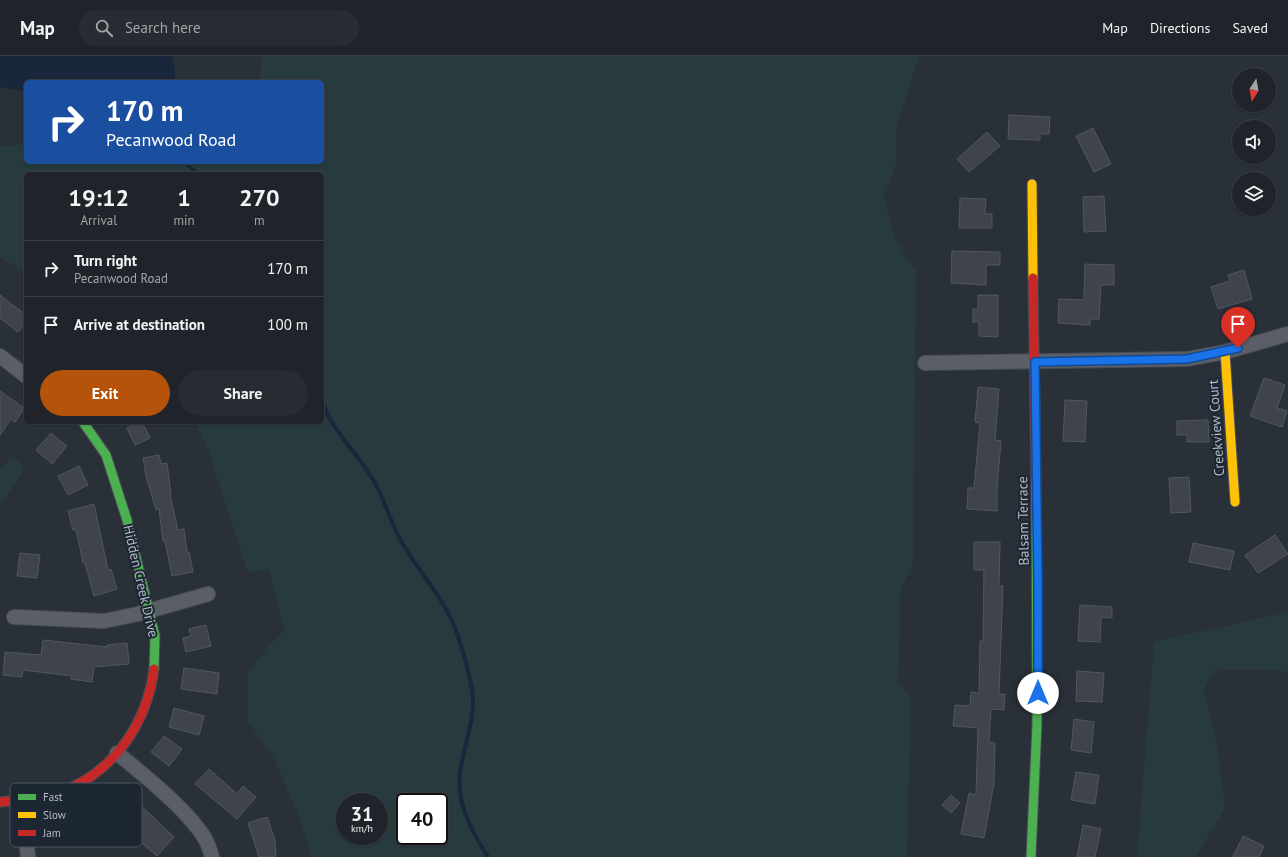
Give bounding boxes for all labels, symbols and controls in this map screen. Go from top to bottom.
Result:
search box [79,10,359,46]
text: Map [20,16,55,40]
icon: search [93,17,115,39]
text: Search here [125,18,201,37]
text: Map [1102,19,1128,37]
text: Directions [1150,19,1210,37]
text: Saved [1232,19,1268,37]
north arrow [1232,68,1276,112]
map controls [1232,68,1276,216]
text: 170 m [106,92,183,129]
icon: right [40,96,92,148]
button: sound [1232,120,1276,164]
text: Pecanwood Road [106,128,236,151]
button: layers [1232,172,1276,216]
text: 19:12 [68,182,129,213]
text: 1 [177,182,191,213]
text: 270 [239,182,280,213]
text: Arrival [81,212,117,229]
text: min [173,212,195,229]
text: m [254,212,265,229]
text: Turn right [74,251,137,270]
icon: right [40,258,62,280]
text: 170 m [267,259,308,278]
text: Pecanwood Road [74,270,168,287]
pin [1221,307,1255,348]
icon: arrive [1227,313,1249,335]
icon: arrive [40,314,62,336]
text: Arrive at destination [74,315,205,334]
text: 100 m [267,315,308,334]
button: Exit [40,370,170,416]
button: Share [178,370,308,416]
street label: Creekview Court [1204,379,1228,477]
street label: Balsam Terrace [1013,476,1033,566]
street label: Hidden Creek Drive [119,523,163,639]
position arrow [1017,672,1059,714]
legend [10,783,142,847]
text: Fast [43,790,63,804]
speed limit sign: 40 [396,793,448,845]
text: 31 [351,801,373,827]
text: Slow [43,808,66,822]
text: km/h [351,822,373,835]
text: Jam [42,826,61,840]

